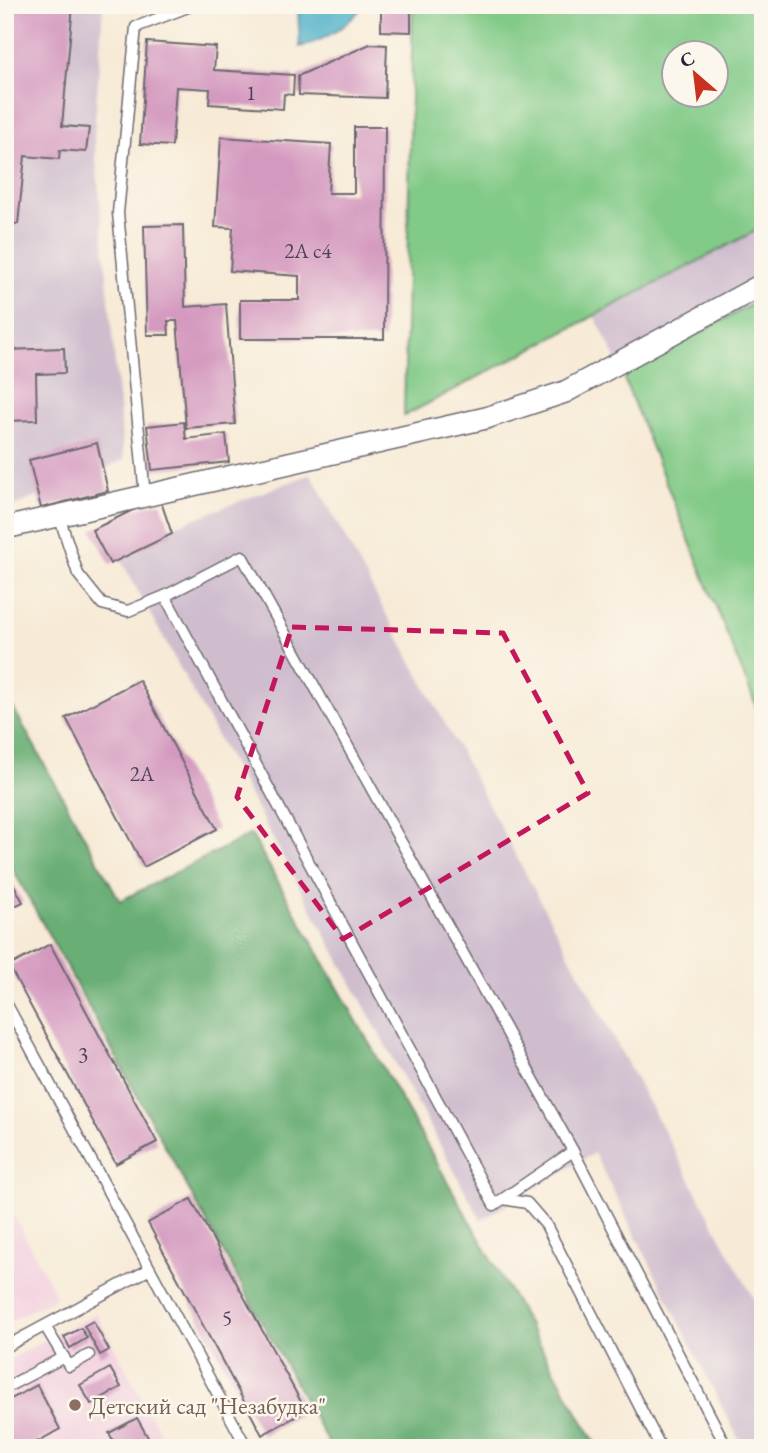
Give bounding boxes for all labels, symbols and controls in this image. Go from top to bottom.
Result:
north arrow [660,38,730,108]
text: С [675,45,699,74]
house number: 1 [246,79,256,106]
house number: 2А с4 [284,237,333,264]
house number: 2А [130,760,155,787]
house number: 3 [78,1041,88,1068]
house number: 5 [222,1304,232,1331]
place label: Детский сад "Незабудка" [89,1390,326,1421]
marker: Детский сад "Незабудка" [67,1397,83,1413]

